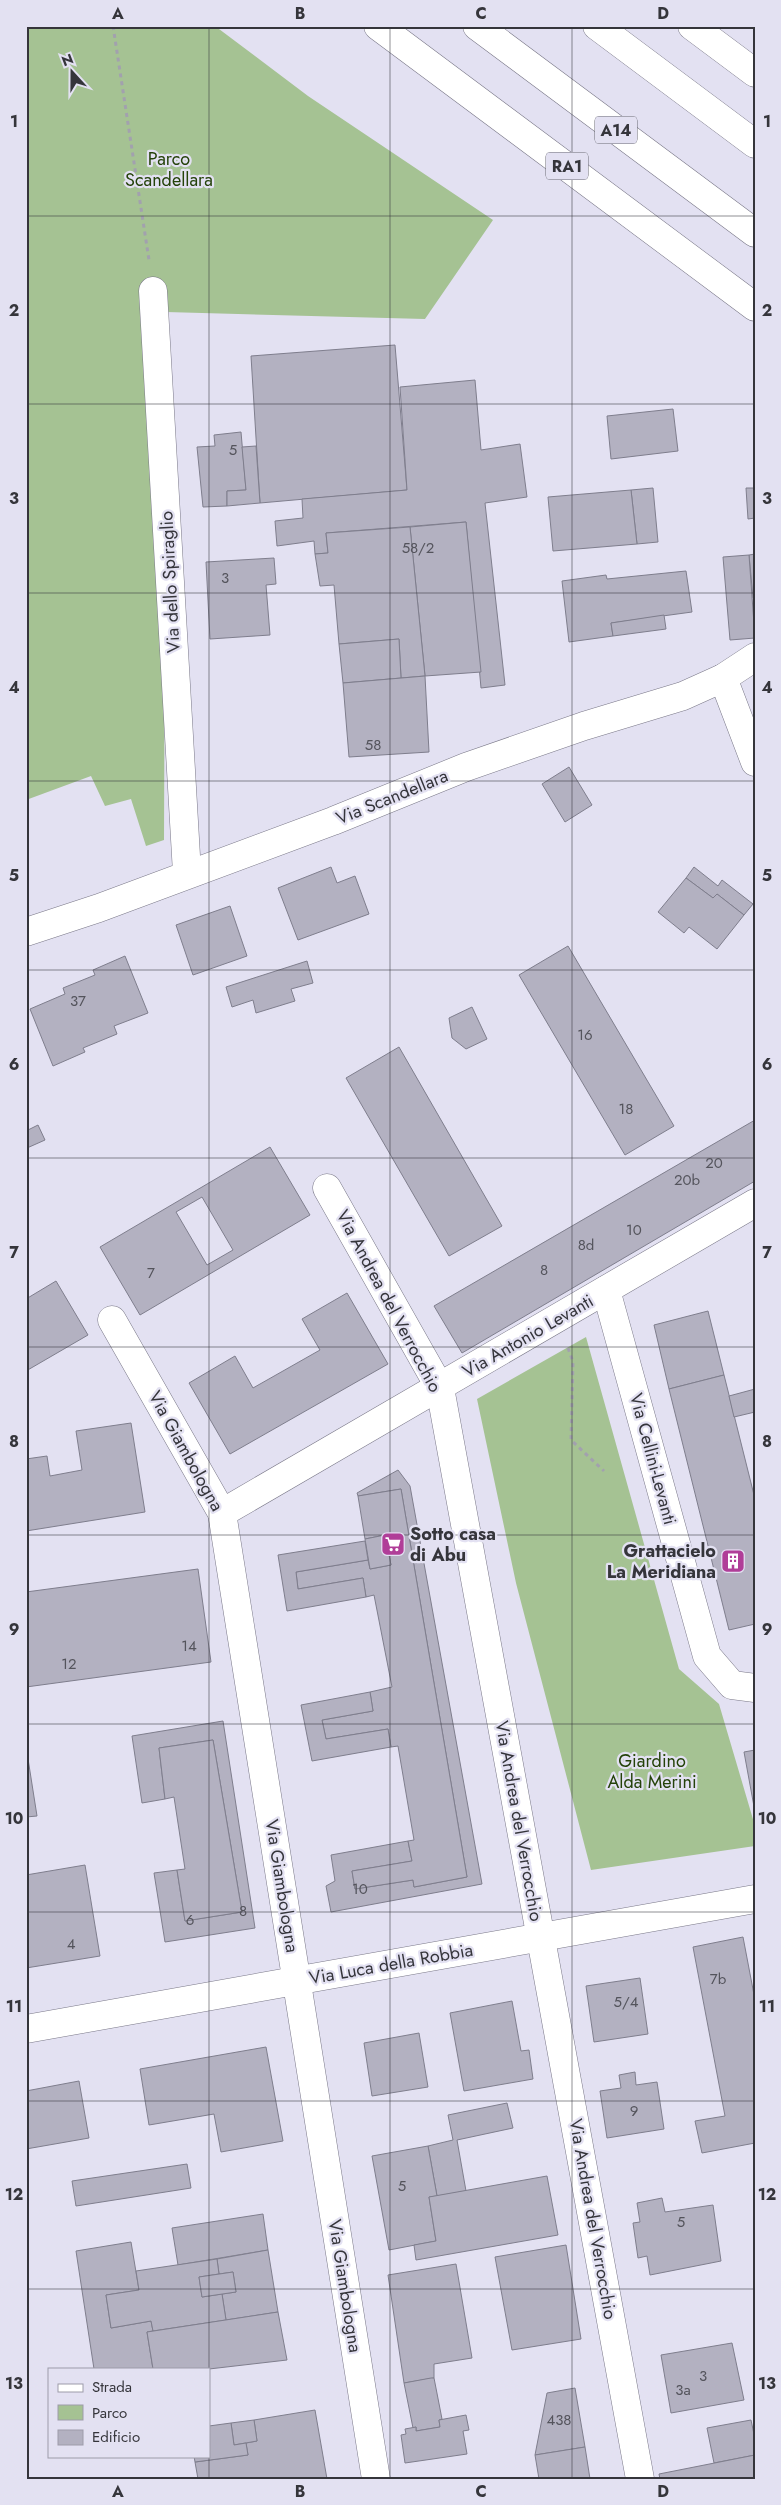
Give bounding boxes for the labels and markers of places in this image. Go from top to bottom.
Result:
place label: Sotto casa di Abu [410,1521,496,1568]
supermarket icon: Sotto casa di Abu [380,1531,406,1557]
place label: Grattacielo La Meridiana [607,1538,716,1585]
building icon: Grattacielo La Meridiana [720,1548,746,1574]

